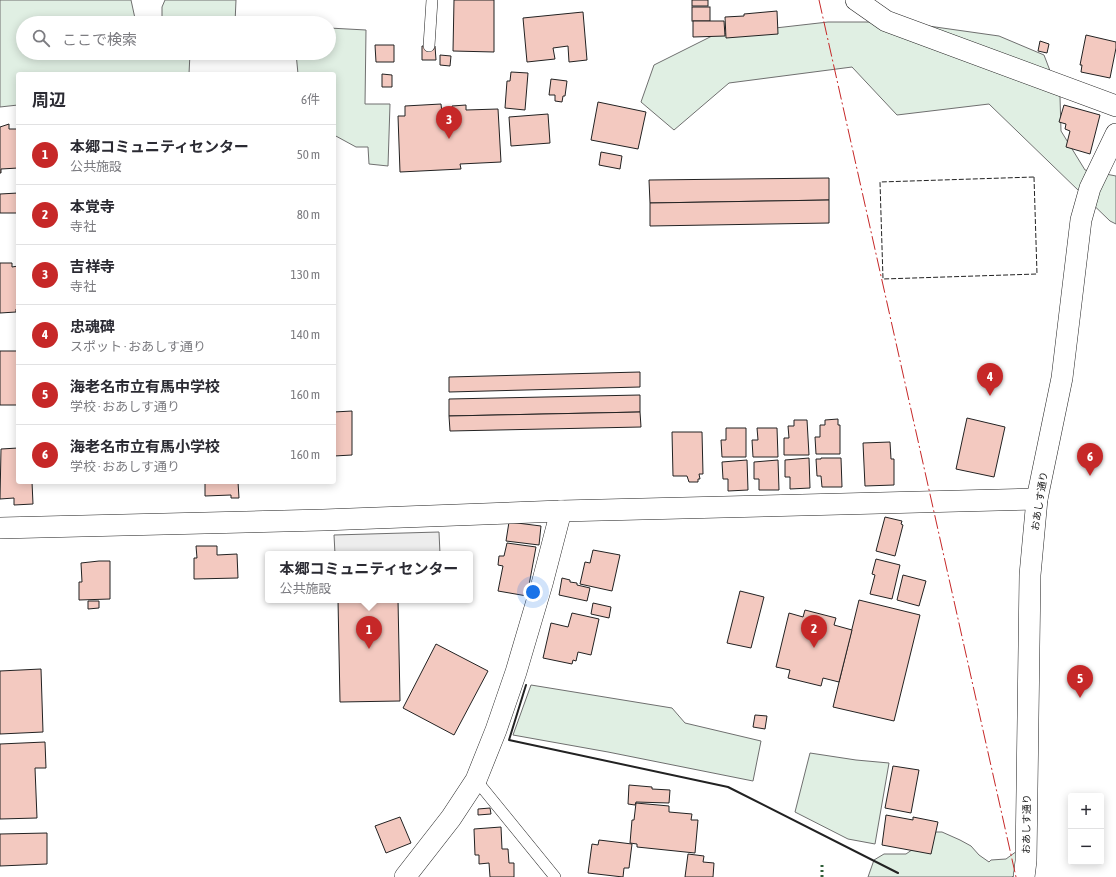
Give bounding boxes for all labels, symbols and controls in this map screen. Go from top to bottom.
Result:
search box [16,16,336,60]
icon: search [30,27,52,49]
text: ここで検索 [62,31,137,48]
text: 周辺 [32,90,66,110]
text: 6件 [301,92,320,107]
pin: 3 [436,106,462,139]
text: 本郷コミュニティセンター [70,138,249,155]
text: 1 [42,147,48,162]
text: 50 m [297,147,320,162]
text: 公共施設 [70,159,122,174]
text: 本覚寺 [70,198,115,215]
text: 2 [42,207,48,222]
text: 80 m [297,207,320,222]
text: 寺社 [70,219,96,234]
text: 吉祥寺 [70,258,115,275]
text: 3 [42,267,48,282]
text: 130 m [291,267,320,282]
text: 寺社 [70,279,96,294]
text: 忠魂碑 [70,318,115,335]
text: 4 [42,327,48,342]
text: 140 m [291,327,320,342]
text: スポット · おあしす通り [70,339,206,354]
pin: 4 [977,363,1003,396]
text: 海老名市立有馬中学校 [70,378,220,395]
text: 5 [42,387,48,402]
text: 160 m [291,387,320,402]
text: 学校 · おあしす通り [70,399,180,414]
text: 海老名市立有馬小学校 [70,438,220,455]
pin: 6 [1077,443,1103,476]
text: 6 [42,447,48,462]
text: 160 m [291,447,320,462]
text: 学校 · おあしす通り [70,459,180,474]
street label: おあしす通り [1029,471,1050,531]
popup [265,551,473,603]
text: 本郷コミュニティセンター [279,560,459,577]
text: 公共施設 [279,581,331,596]
your location [523,582,543,602]
pin: 2 [801,615,827,648]
pin: 1 [356,616,382,649]
pin: 5 [1067,665,1093,698]
map controls [1068,793,1104,865]
button: + [1068,793,1104,829]
street label: おあしす通り [1020,794,1033,854]
button: − [1068,829,1104,865]

